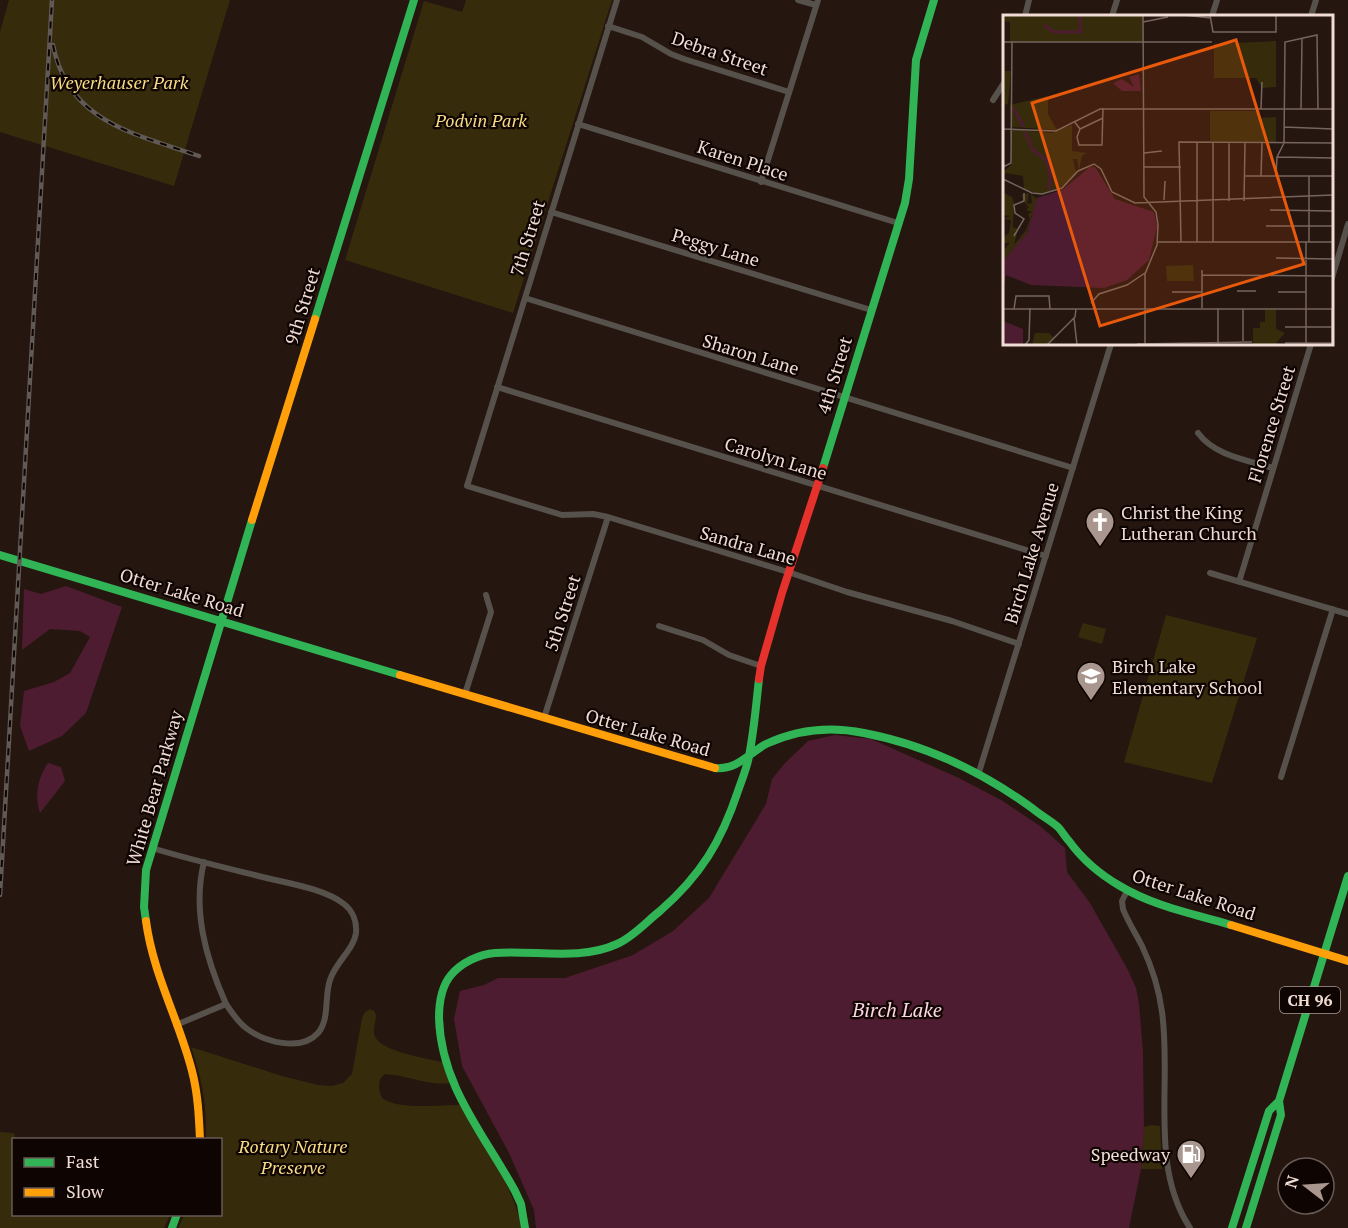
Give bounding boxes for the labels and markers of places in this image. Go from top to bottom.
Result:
place label: Christ the King Lutheran Church [1121,500,1257,545]
church icon: Christ the King Lutheran Church [1084,506,1116,548]
place label: Birch Lake Elementary School [1112,654,1263,699]
school or university icon: Birch Lake Elementary School [1075,660,1107,702]
fuel station icon: Speedway [1175,1138,1207,1180]
place label: Speedway [1091,1142,1171,1166]

